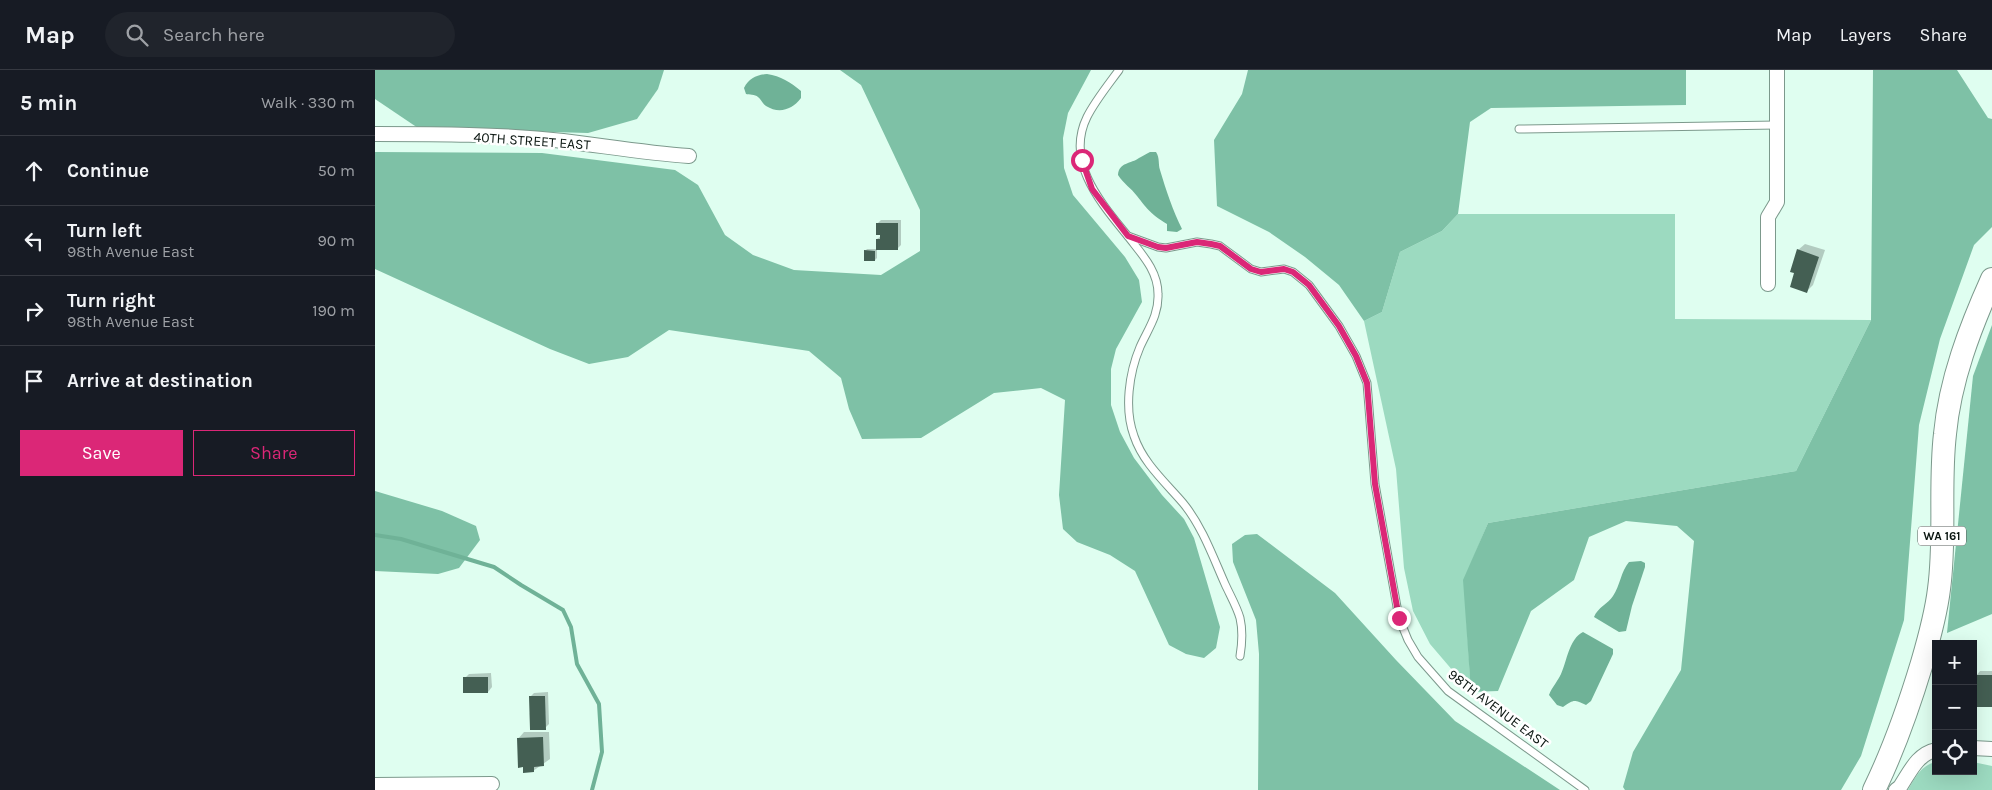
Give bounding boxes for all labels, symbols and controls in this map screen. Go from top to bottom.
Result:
search box [105,12,455,57]
text: Map [25,21,75,49]
icon: search [123,21,151,49]
text: Search here [163,24,265,46]
text: Map [1776,24,1812,46]
text: Layers [1840,24,1892,46]
text: Share [1920,24,1967,46]
text: 5 min [20,91,77,115]
text: Walk · 330 m [261,93,355,112]
street label: 40TH STREET EAST [473,128,591,154]
route start [1071,149,1094,172]
icon: ahead [20,157,48,185]
text: Continue [67,160,149,182]
text: 50 m [318,161,355,180]
text: Turn left [67,220,142,242]
icon: left [20,227,48,255]
text: 90 m [317,231,355,250]
text: 98th Avenue East [67,242,194,261]
text: Turn right [67,290,156,312]
icon: right [20,297,48,325]
text: 190 m [312,301,355,320]
text: 98th Avenue East [67,312,194,331]
icon: arrive [20,367,48,395]
text: Arrive at destination [67,370,253,392]
button: Save [20,430,183,476]
button: Share [193,430,355,476]
road number: WA 161 [1918,526,1966,546]
route end [1388,607,1411,630]
map controls [1932,640,1977,775]
button: + [1932,640,1977,685]
street label: 98TH AVENUE EAST [1445,666,1551,752]
button: − [1932,685,1977,730]
button: locate [1932,730,1977,775]

